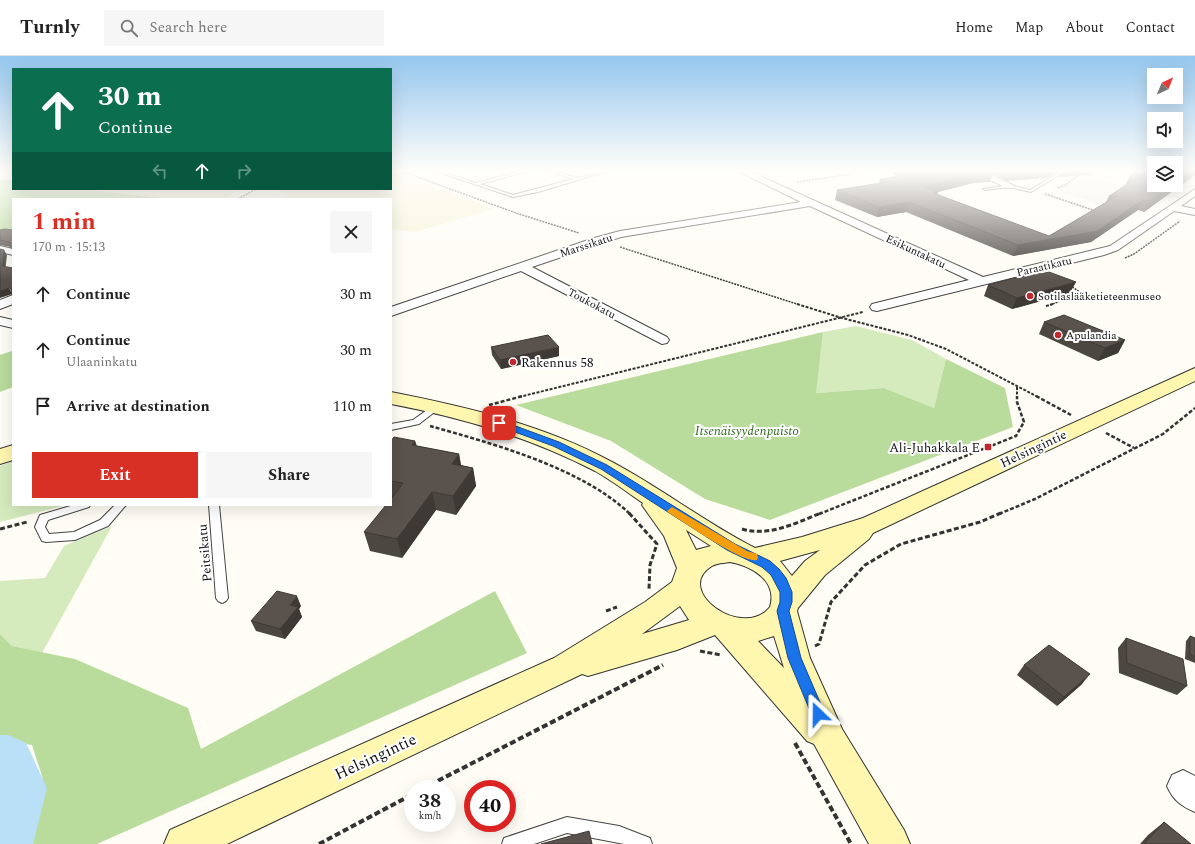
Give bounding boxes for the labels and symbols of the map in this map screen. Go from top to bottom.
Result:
north arrow [1147,68,1183,104]
street label: Marssikatu [558,229,615,262]
street label: Esikuntakatu [883,230,949,273]
street label: Paraatikatu [1015,252,1073,281]
street label: Toukokatu [565,284,619,323]
place label: Sotilaslääketieteenmuseo [1038,288,1161,305]
marker: Sotilaslääketieteenmuseo [1025,291,1035,301]
place label: Apulandia [1066,327,1117,344]
marker: Apulandia [1053,330,1063,340]
place label: Rakennus 58 [521,353,594,373]
marker: Rakennus 58 [508,357,518,367]
pin [482,406,516,440]
park label: Itsenäisyydenpuisto [695,421,799,441]
street label: Helsingintie [997,425,1070,473]
place label: Ali-Juhakkala E [889,438,980,458]
marker: Ali-Juhakkala E [983,442,993,452]
street label: Peitsikatu [193,523,217,583]
position arrow [797,693,839,735]
street label: Helsingintie [330,727,420,786]
speed limit sign: 40 [464,780,516,832]

